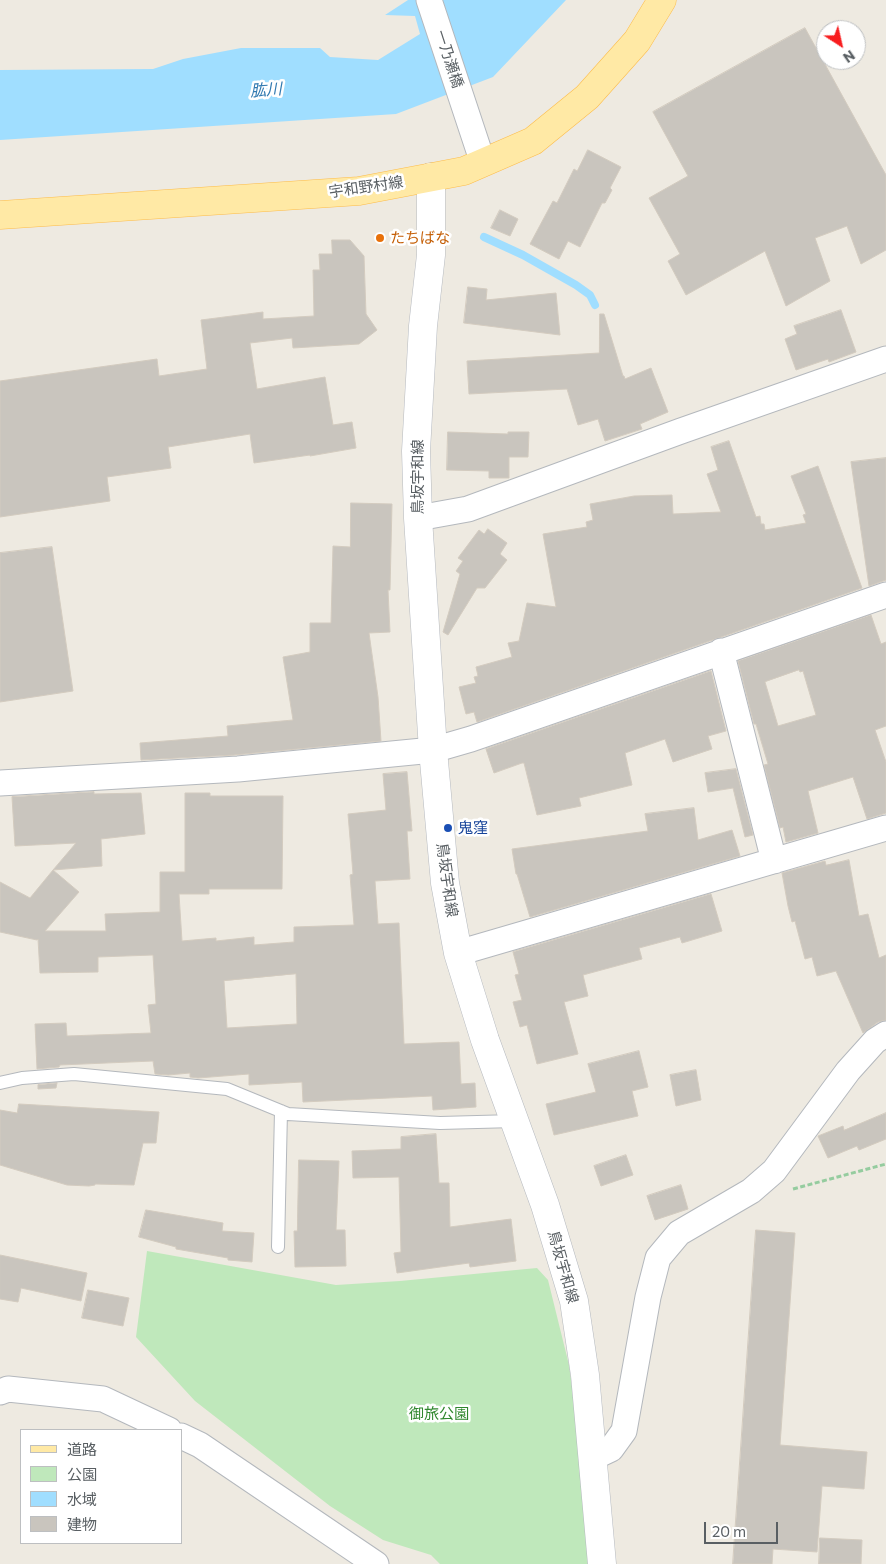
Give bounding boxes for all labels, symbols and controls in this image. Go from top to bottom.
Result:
north arrow [816,20,866,70]
street label: 一乃瀬橋 [431,28,467,90]
text: N [840,47,858,67]
water label: 肱川 [249,79,283,101]
street label: 宇和野村線 [328,173,404,201]
place label: たちばな [390,229,450,247]
marker: たちばな [374,232,386,244]
street label: 鳥坂宇和線 [409,440,427,514]
place label: 鬼窪 [458,819,488,837]
marker: 鬼窪 [442,822,454,834]
street label: 鳥坂宇和線 [433,842,461,918]
street label: 鳥坂宇和線 [544,1228,582,1306]
park label: 御旅公園 [409,1405,469,1423]
legend [20,1429,182,1544]
text: 道路 [67,1440,97,1458]
text: 公園 [67,1465,97,1483]
text: 水域 [67,1490,97,1508]
scale bar [706,1512,780,1544]
text: 建物 [67,1515,97,1533]
text: 20 m [712,1522,746,1540]

